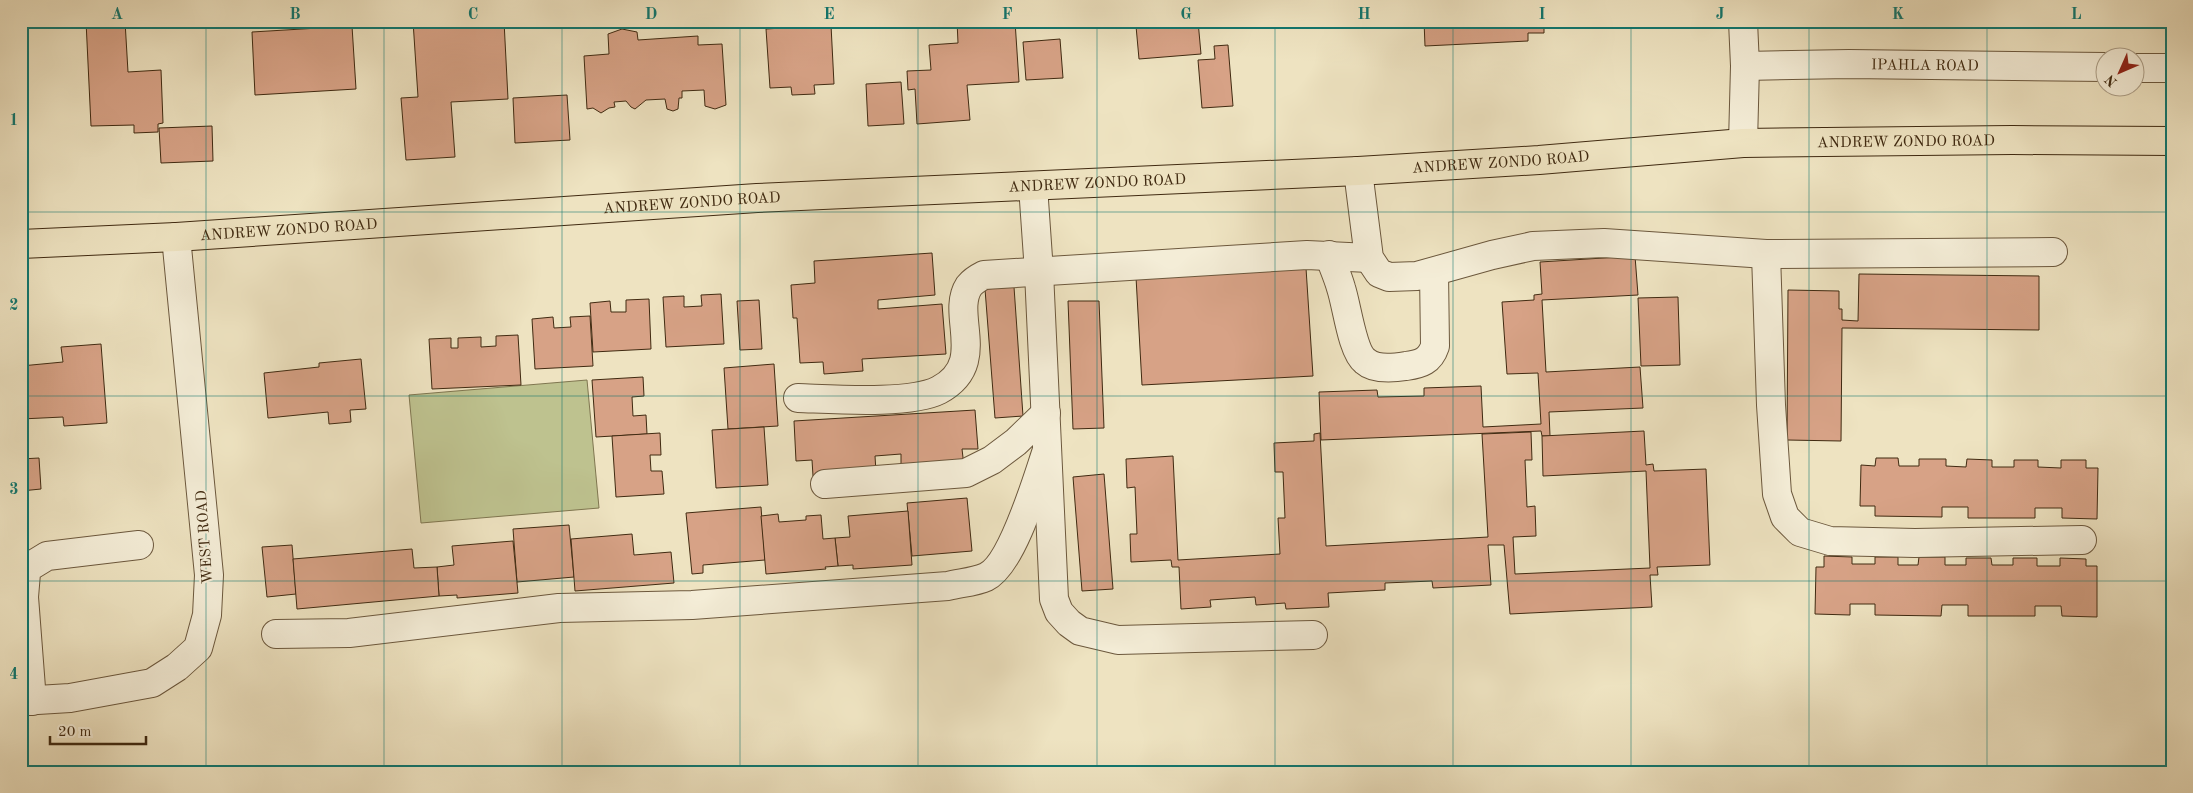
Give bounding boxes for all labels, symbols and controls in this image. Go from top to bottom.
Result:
text: A [111,7,123,23]
text: B [289,7,301,23]
text: C [468,7,478,23]
text: D [645,7,657,23]
text: E [823,7,835,23]
text: F [1002,7,1013,23]
text: G [1180,7,1192,23]
text: H [1357,7,1371,23]
text: I [1538,7,1546,23]
text: J [1716,7,1725,23]
text: K [1892,7,1904,23]
text: L [2071,7,2082,23]
north arrow [2096,48,2146,98]
street label: IPAHLA ROAD [1871,58,1979,75]
text: N [2103,72,2120,89]
text: 1 [9,113,19,129]
street label: ANDREW ZONDO ROAD [1817,134,1995,151]
street label: ANDREW ZONDO ROAD [1412,150,1590,177]
street label: ANDREW ZONDO ROAD [1008,173,1186,196]
street label: ANDREW ZONDO ROAD [603,191,781,217]
street label: ANDREW ZONDO ROAD [199,217,378,244]
text: 2 [9,298,19,314]
text: 3 [9,482,19,498]
street label: WEST ROAD [195,489,216,584]
text: 4 [9,667,19,683]
scale bar [50,713,146,745]
text: 20 m [58,725,92,740]

